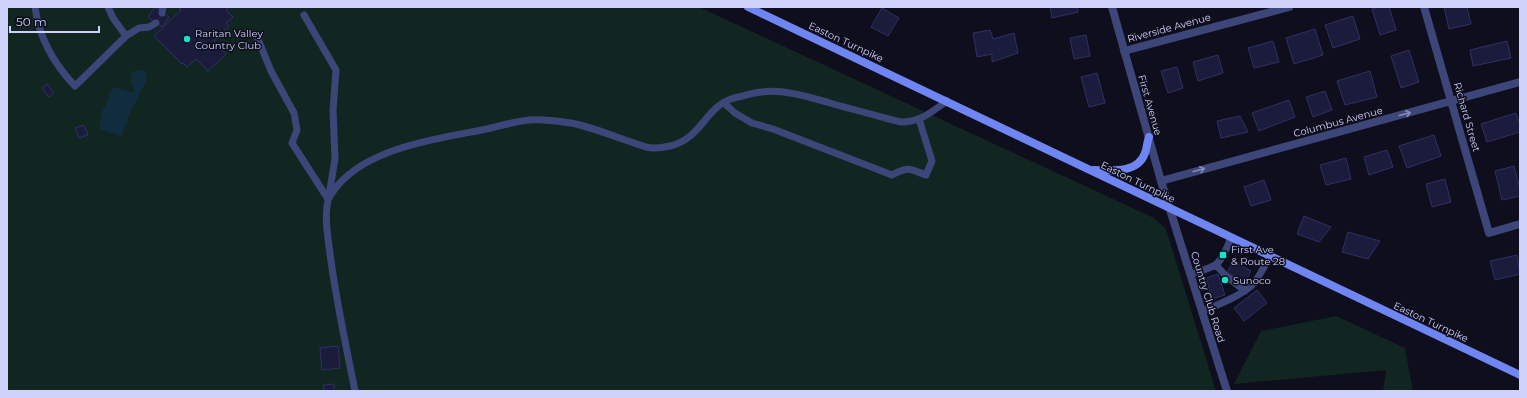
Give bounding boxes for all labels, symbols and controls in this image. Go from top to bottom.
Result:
scale bar [10,8,99,34]
street label: Riverside Avenue [1126,11,1212,45]
text: 50 m [16,14,47,29]
street label: Easton Turnpike [806,19,886,65]
place label: Raritan Valley Country Club [195,27,263,52]
marker: Raritan Valley Country Club [182,34,192,44]
street label: First Avenue [1135,73,1165,137]
street label: Richard Street [1451,81,1483,153]
street label: Columbus Avenue [1292,104,1384,140]
one-way arrow [1398,110,1411,117]
street label: Easton Turnpike [1099,158,1177,206]
one-way arrow [1192,166,1205,174]
place label: First Ave & Route 28 [1231,243,1285,268]
street label: Country Club Road [1188,250,1228,344]
marker: First Ave & Route 28 [1218,250,1228,260]
place label: Sunoco [1233,274,1271,287]
marker: Sunoco [1220,275,1230,285]
street label: Easton Turnpike [1391,299,1471,345]

